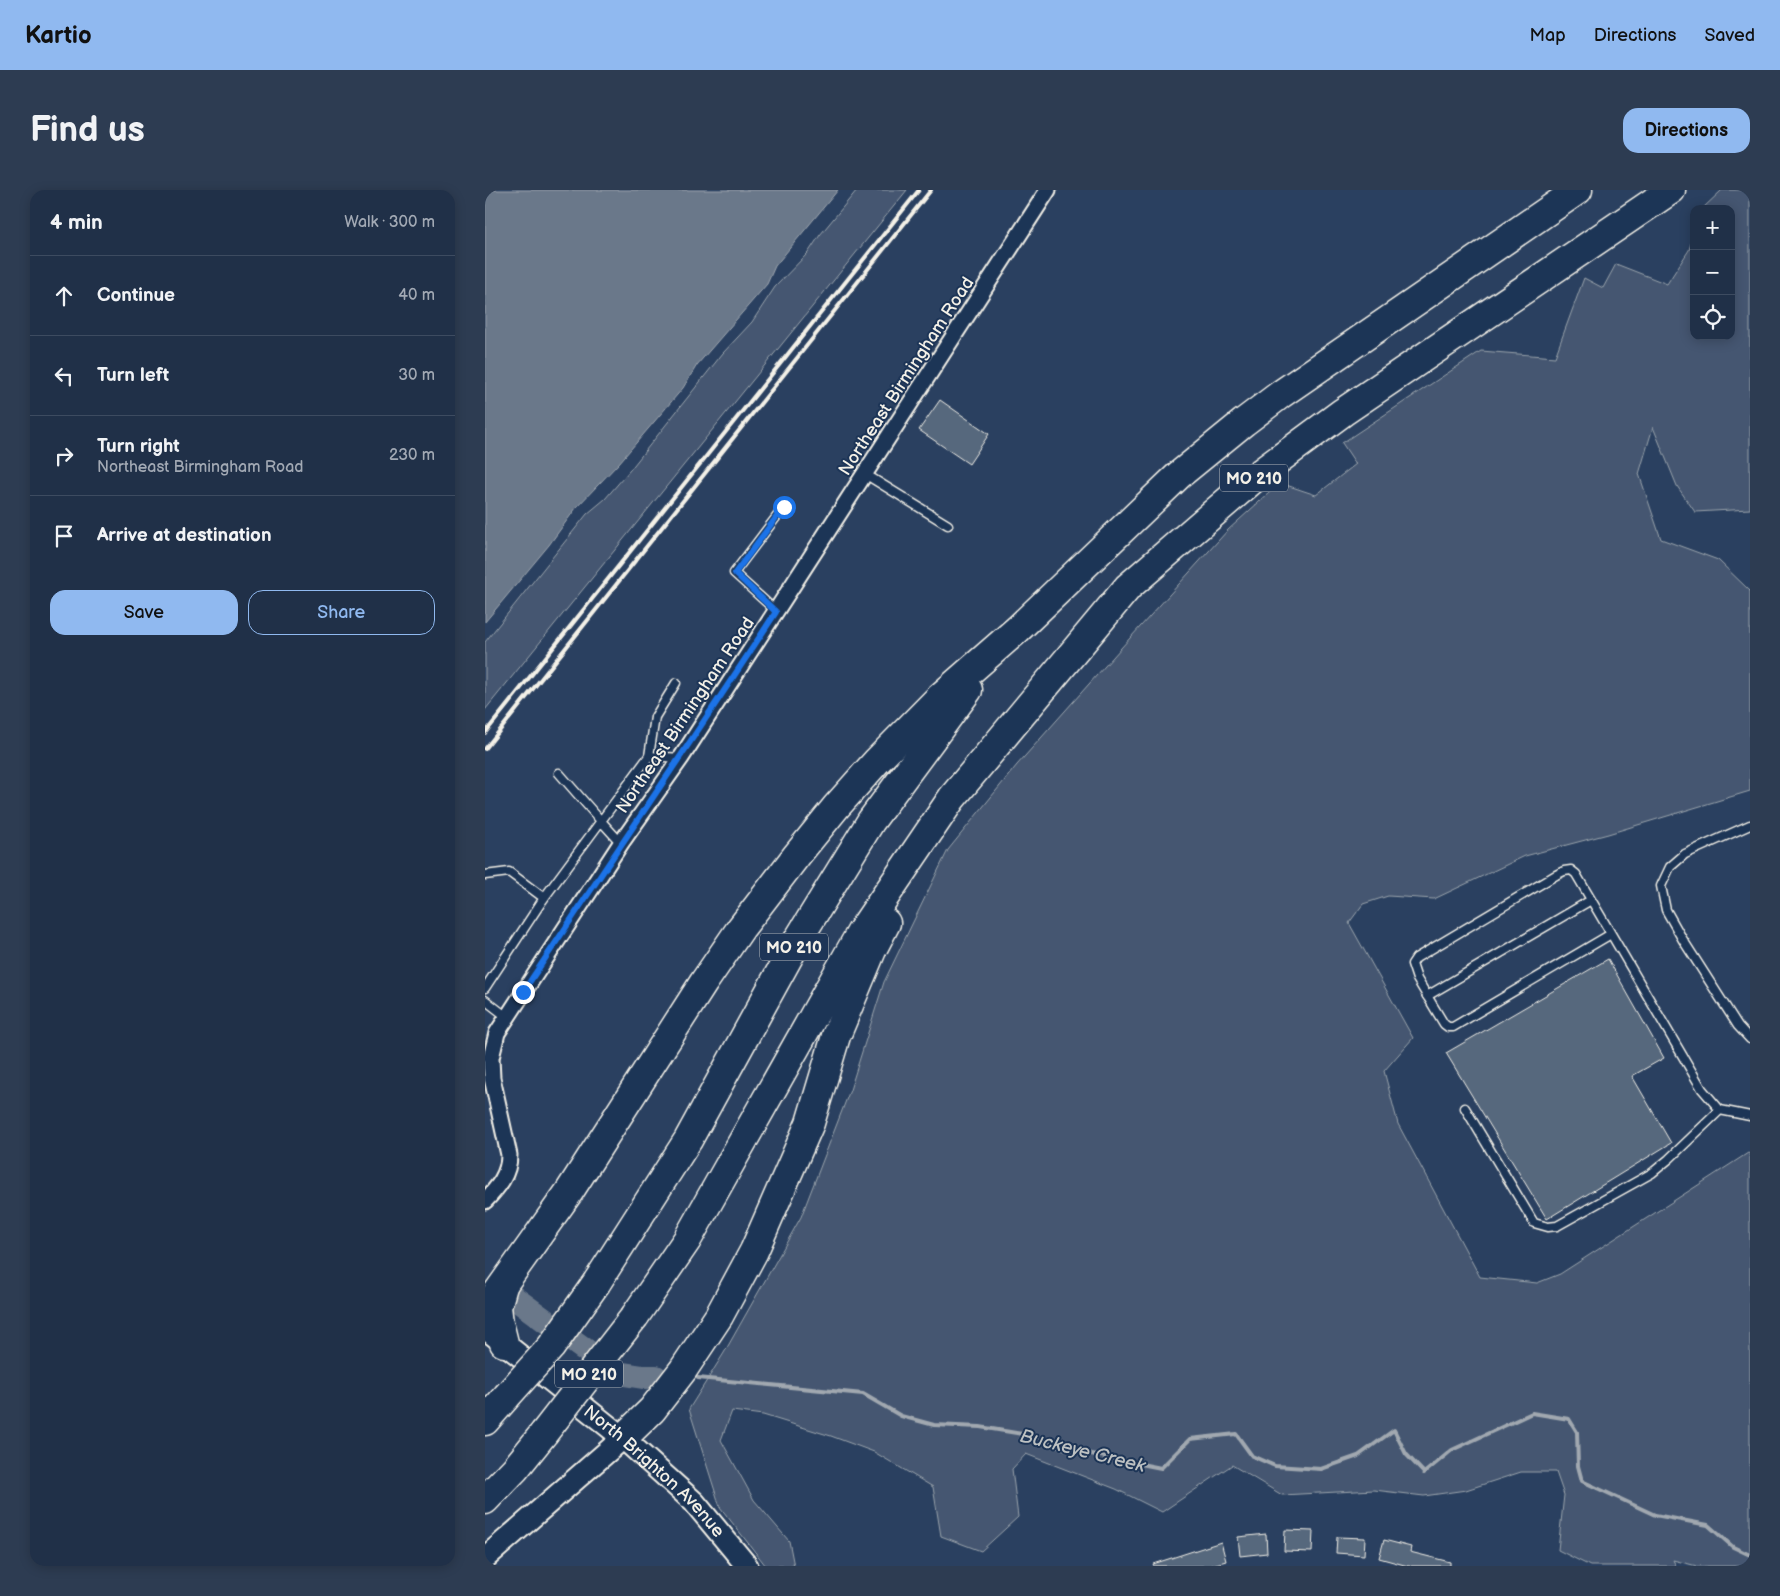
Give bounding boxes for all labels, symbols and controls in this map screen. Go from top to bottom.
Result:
text: Kartio [25,21,92,50]
text: Map [1530,25,1566,46]
text: Directions [1594,25,1676,46]
text: Saved [1704,25,1755,46]
button: Directions [1623,108,1750,153]
text: Find us [30,109,145,152]
map controls [1690,205,1735,340]
button: + [1690,205,1735,250]
text: 4 min [50,210,103,235]
text: Walk · 300 m [344,213,435,232]
button: − [1690,250,1735,295]
street label: Northeast Birmingham Road [834,273,978,479]
icon: ahead [50,282,78,310]
text: Continue [97,284,175,307]
text: 40 m [398,286,435,305]
button: locate [1690,295,1735,340]
icon: left [50,362,78,390]
text: Turn left [97,364,169,387]
text: 30 m [398,366,435,385]
text: Turn right [97,435,180,458]
icon: right [50,442,78,470]
text: 230 m [389,446,435,465]
text: Northeast Birmingham Road [97,458,303,477]
road number: MO 210 [1220,464,1288,492]
route start [773,496,796,519]
icon: arrive [50,522,78,550]
text: Arrive at destination [97,524,272,547]
button: Save [50,590,238,635]
button: Share [248,590,435,635]
street label: Northeast Birmingham Road [612,613,759,817]
road number: MO 210 [760,934,828,960]
route end [512,981,535,1004]
road number: MO 210 [555,1360,623,1388]
street label: North Brighton Avenue [579,1401,729,1542]
water label: Buckeye Creek [1017,1425,1148,1478]

